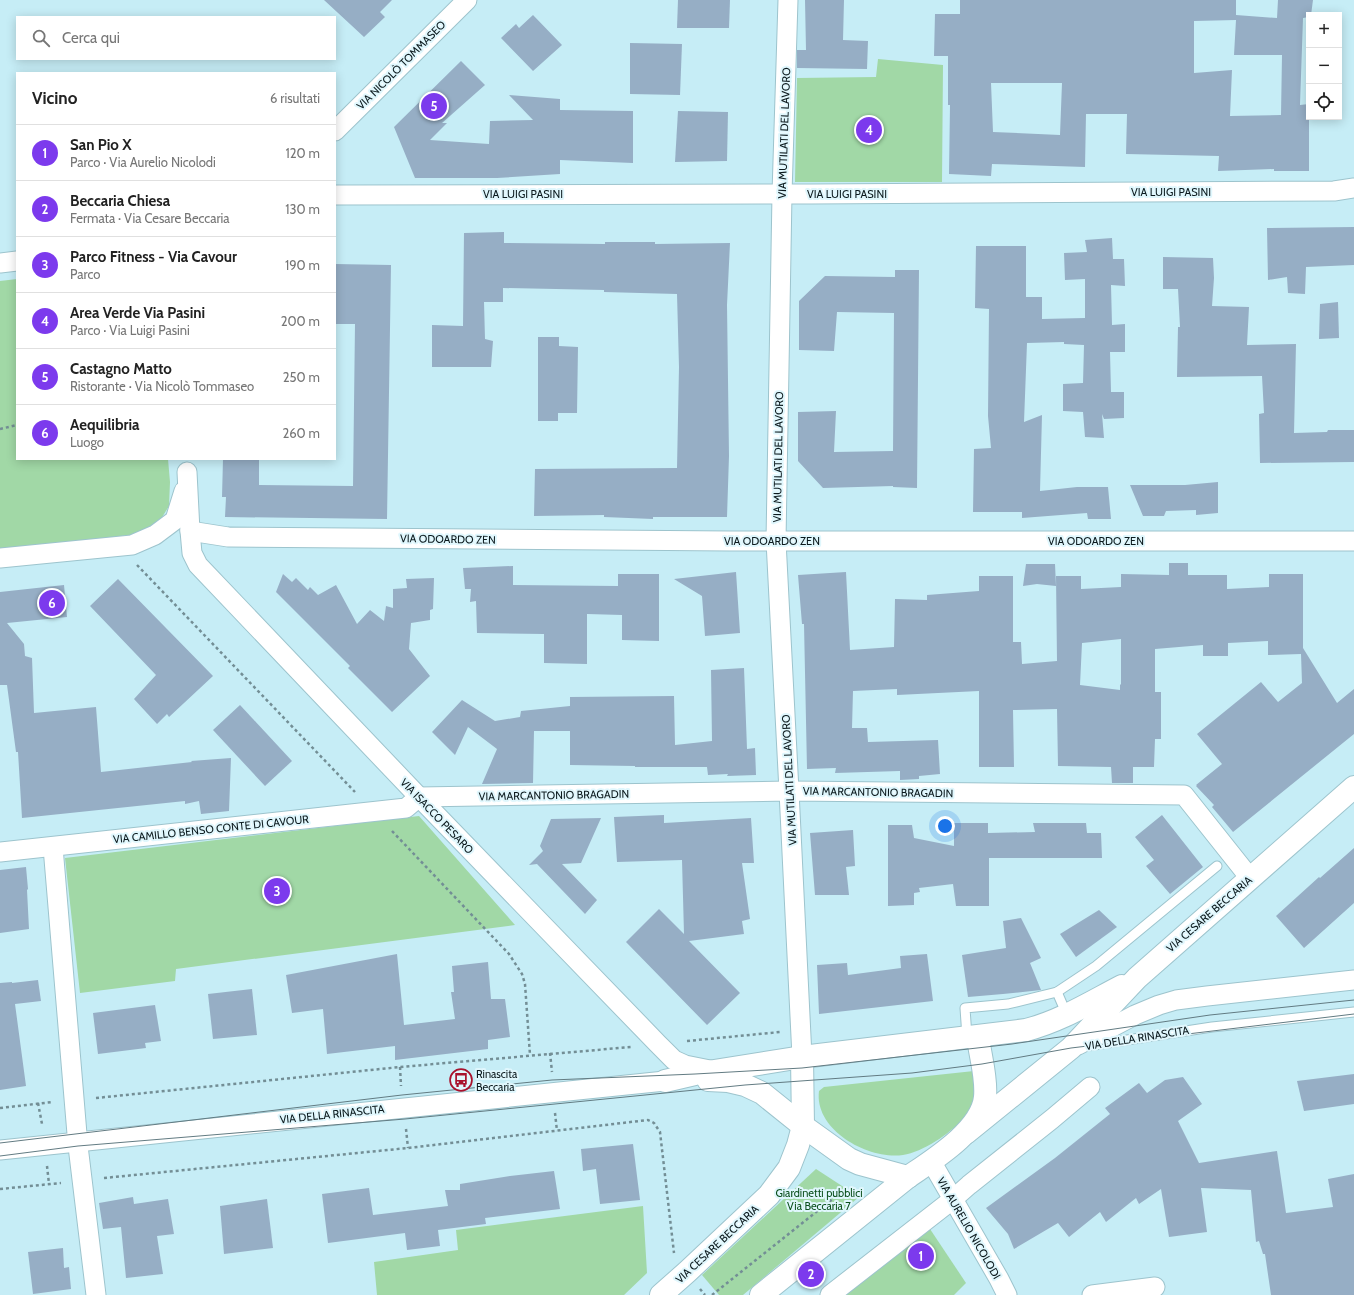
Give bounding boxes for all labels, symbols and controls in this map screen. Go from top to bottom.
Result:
map controls [1306,12,1342,120]
button: + [1306,12,1342,48]
search box [16,16,336,60]
street label: VIA NICOLÒ TOMMASEO [354,17,449,112]
icon: search [30,27,52,49]
text: Cerca qui [62,29,120,47]
button: − [1306,48,1342,84]
street label: VIA MUTILATI DEL LAVORO [775,67,793,199]
button: locate [1306,84,1342,120]
text: Vicino [32,88,77,108]
text: 6 risultati [270,90,320,106]
pin: 5 [421,91,447,121]
pin: 4 [856,115,882,145]
text: San Pio X [70,136,132,154]
text: 1 [43,145,47,161]
text: 120 m [286,145,320,161]
text: Parco · Via Aurelio Nicolodi [70,154,216,170]
street label: VIA LUIGI PASINI [1131,185,1211,199]
street label: VIA LUIGI PASINI [483,187,563,201]
street label: VIA LUIGI PASINI [807,187,887,201]
text: Beccaria Chiesa [70,192,170,210]
text: 2 [42,201,48,217]
text: 130 m [285,201,320,217]
text: Fermata · Via Cesare Beccaria [70,210,230,226]
text: Parco Fitness - Via Cavour [70,248,237,266]
text: 3 [41,257,49,273]
text: 190 m [285,257,320,273]
text: Parco [70,266,100,282]
text: Area Verde Via Pasini [70,304,205,322]
text: 4 [41,313,49,329]
text: 200 m [281,313,320,329]
text: Parco · Via Luigi Pasini [70,322,190,338]
text: Castagno Matto [70,360,172,378]
text: 5 [42,369,48,385]
text: 250 m [283,369,320,385]
text: Ristorante · Via Nicolò Tommaseo [70,378,254,394]
street label: VIA MUTILATI DEL LAVORO [770,391,786,523]
text: Aequilibria [70,416,140,434]
text: 6 [41,425,49,441]
text: 260 m [282,425,320,441]
text: Luogo [70,434,104,450]
street label: VIA ODOARDO ZEN [400,531,496,547]
street label: VIA ODOARDO ZEN [724,534,820,548]
street label: VIA ODOARDO ZEN [1048,534,1144,548]
pin: 6 [39,588,65,618]
street label: VIA MUTILATI DEL LAVORO [779,714,799,846]
street label: VIA ISACCO PESARO [397,775,477,857]
street label: VIA MARCANTONIO BRAGADIN [803,784,953,800]
street label: VIA MARCANTONIO BRAGADIN [479,787,629,803]
street label: VIA CAMILLO BENSO CONTE DI CAVOUR [112,812,310,846]
your location [935,816,955,836]
street label: VIA CESARE BECCARIA [1163,873,1255,955]
pin: 3 [264,876,290,906]
street label: VIA DELLA RINASCITA [1084,1023,1190,1053]
bus stop icon: Rinascita Beccaria [448,1067,474,1093]
place label: Rinascita Beccaria [476,1067,518,1094]
street label: VIA DELLA RINASCITA [279,1102,385,1126]
street label: VIA AURELIO NICOLODI [934,1174,1004,1282]
park label: Giardinetti pubblici Via Beccaria 7 [775,1186,863,1213]
street label: VIA CESARE BECCARIA [672,1202,762,1286]
pin: 1 [908,1241,934,1271]
pin: 2 [798,1259,824,1289]

